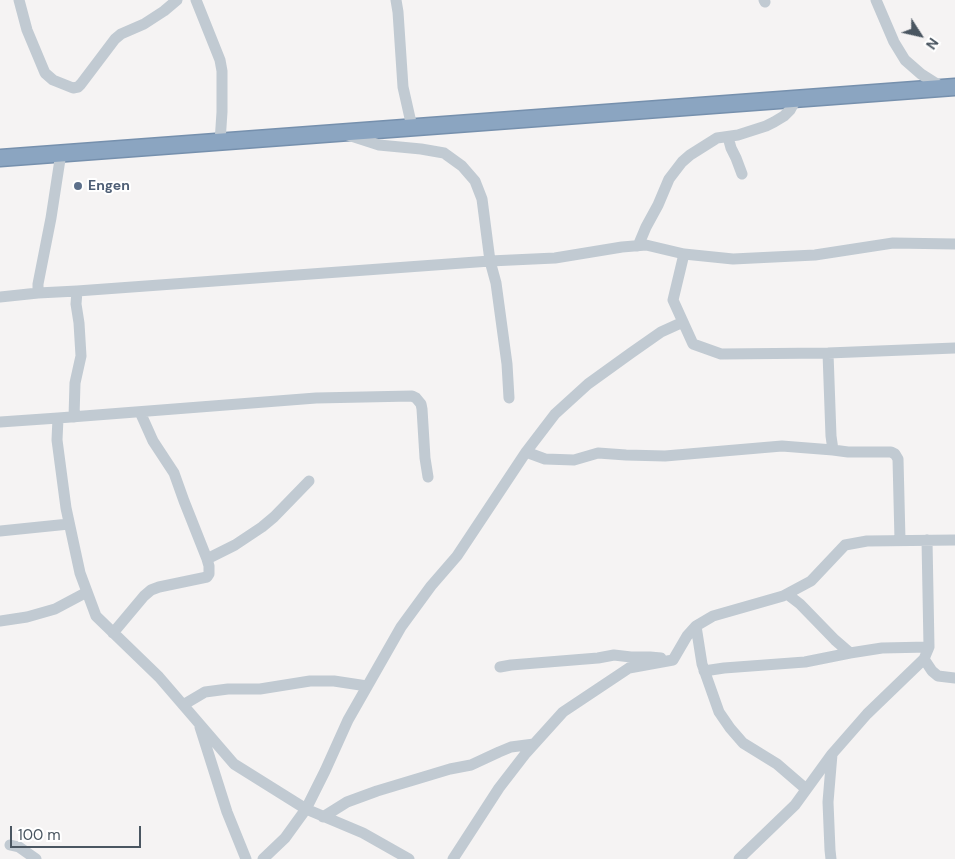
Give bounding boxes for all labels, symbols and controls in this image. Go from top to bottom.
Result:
north arrow [895,10,945,60]
text: N [922,34,943,53]
place label: Engen [88,178,130,194]
marker: Engen [72,180,84,192]
scale bar [12,816,144,848]
text: 100 m [18,825,61,845]

